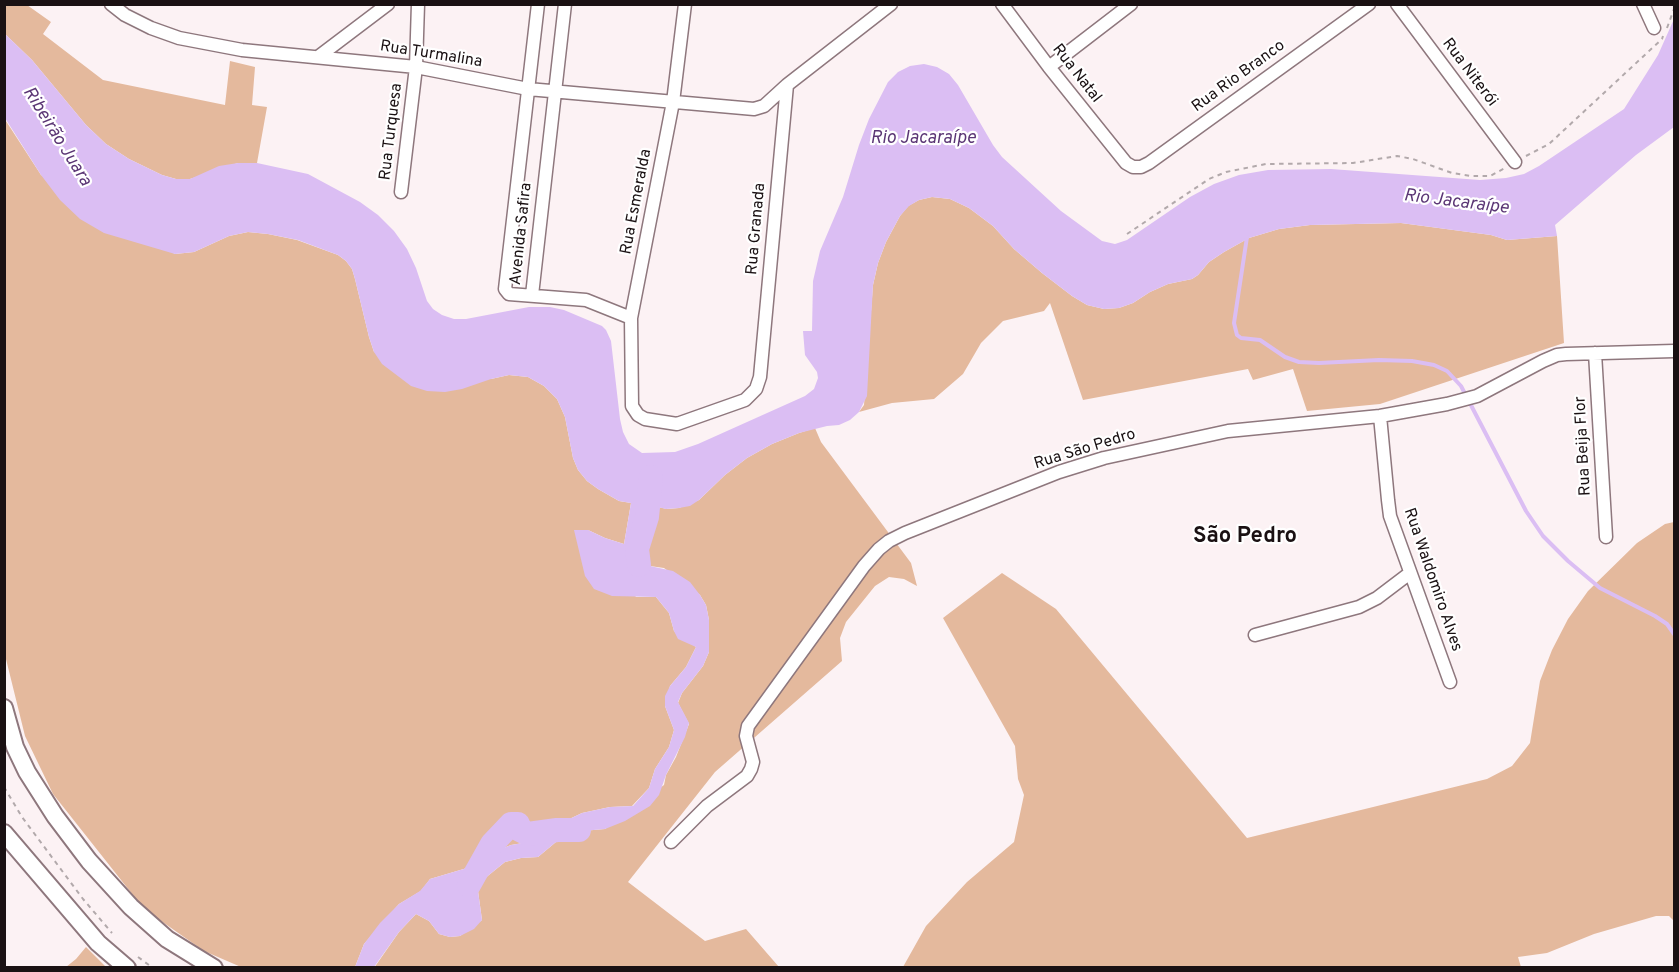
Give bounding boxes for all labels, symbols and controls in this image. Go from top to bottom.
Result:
street label: Rua Niterói [1437,35,1501,111]
street label: Rua Turmalina [378,37,484,73]
street label: Rua Rio Branco [1189,37,1289,117]
street label: Rua Natal [1047,41,1105,107]
street label: Rua Turquesa [377,82,407,182]
water label: Ribeirão Juara [17,83,95,191]
water label: Rio Jacaraípe [870,128,976,150]
street label: Rua Esmeralda [617,148,657,256]
street label: Avenida Safira [507,182,537,286]
street label: Rua Granada [743,182,771,276]
water label: Rio Jacaraípe [1402,186,1510,220]
street label: Rua Beija Flor [1572,396,1596,496]
street label: Rua São Pedro [1032,425,1138,475]
street label: Rua Waldomiro Alves [1398,506,1466,654]
district label: São Pedro [1193,525,1297,551]

